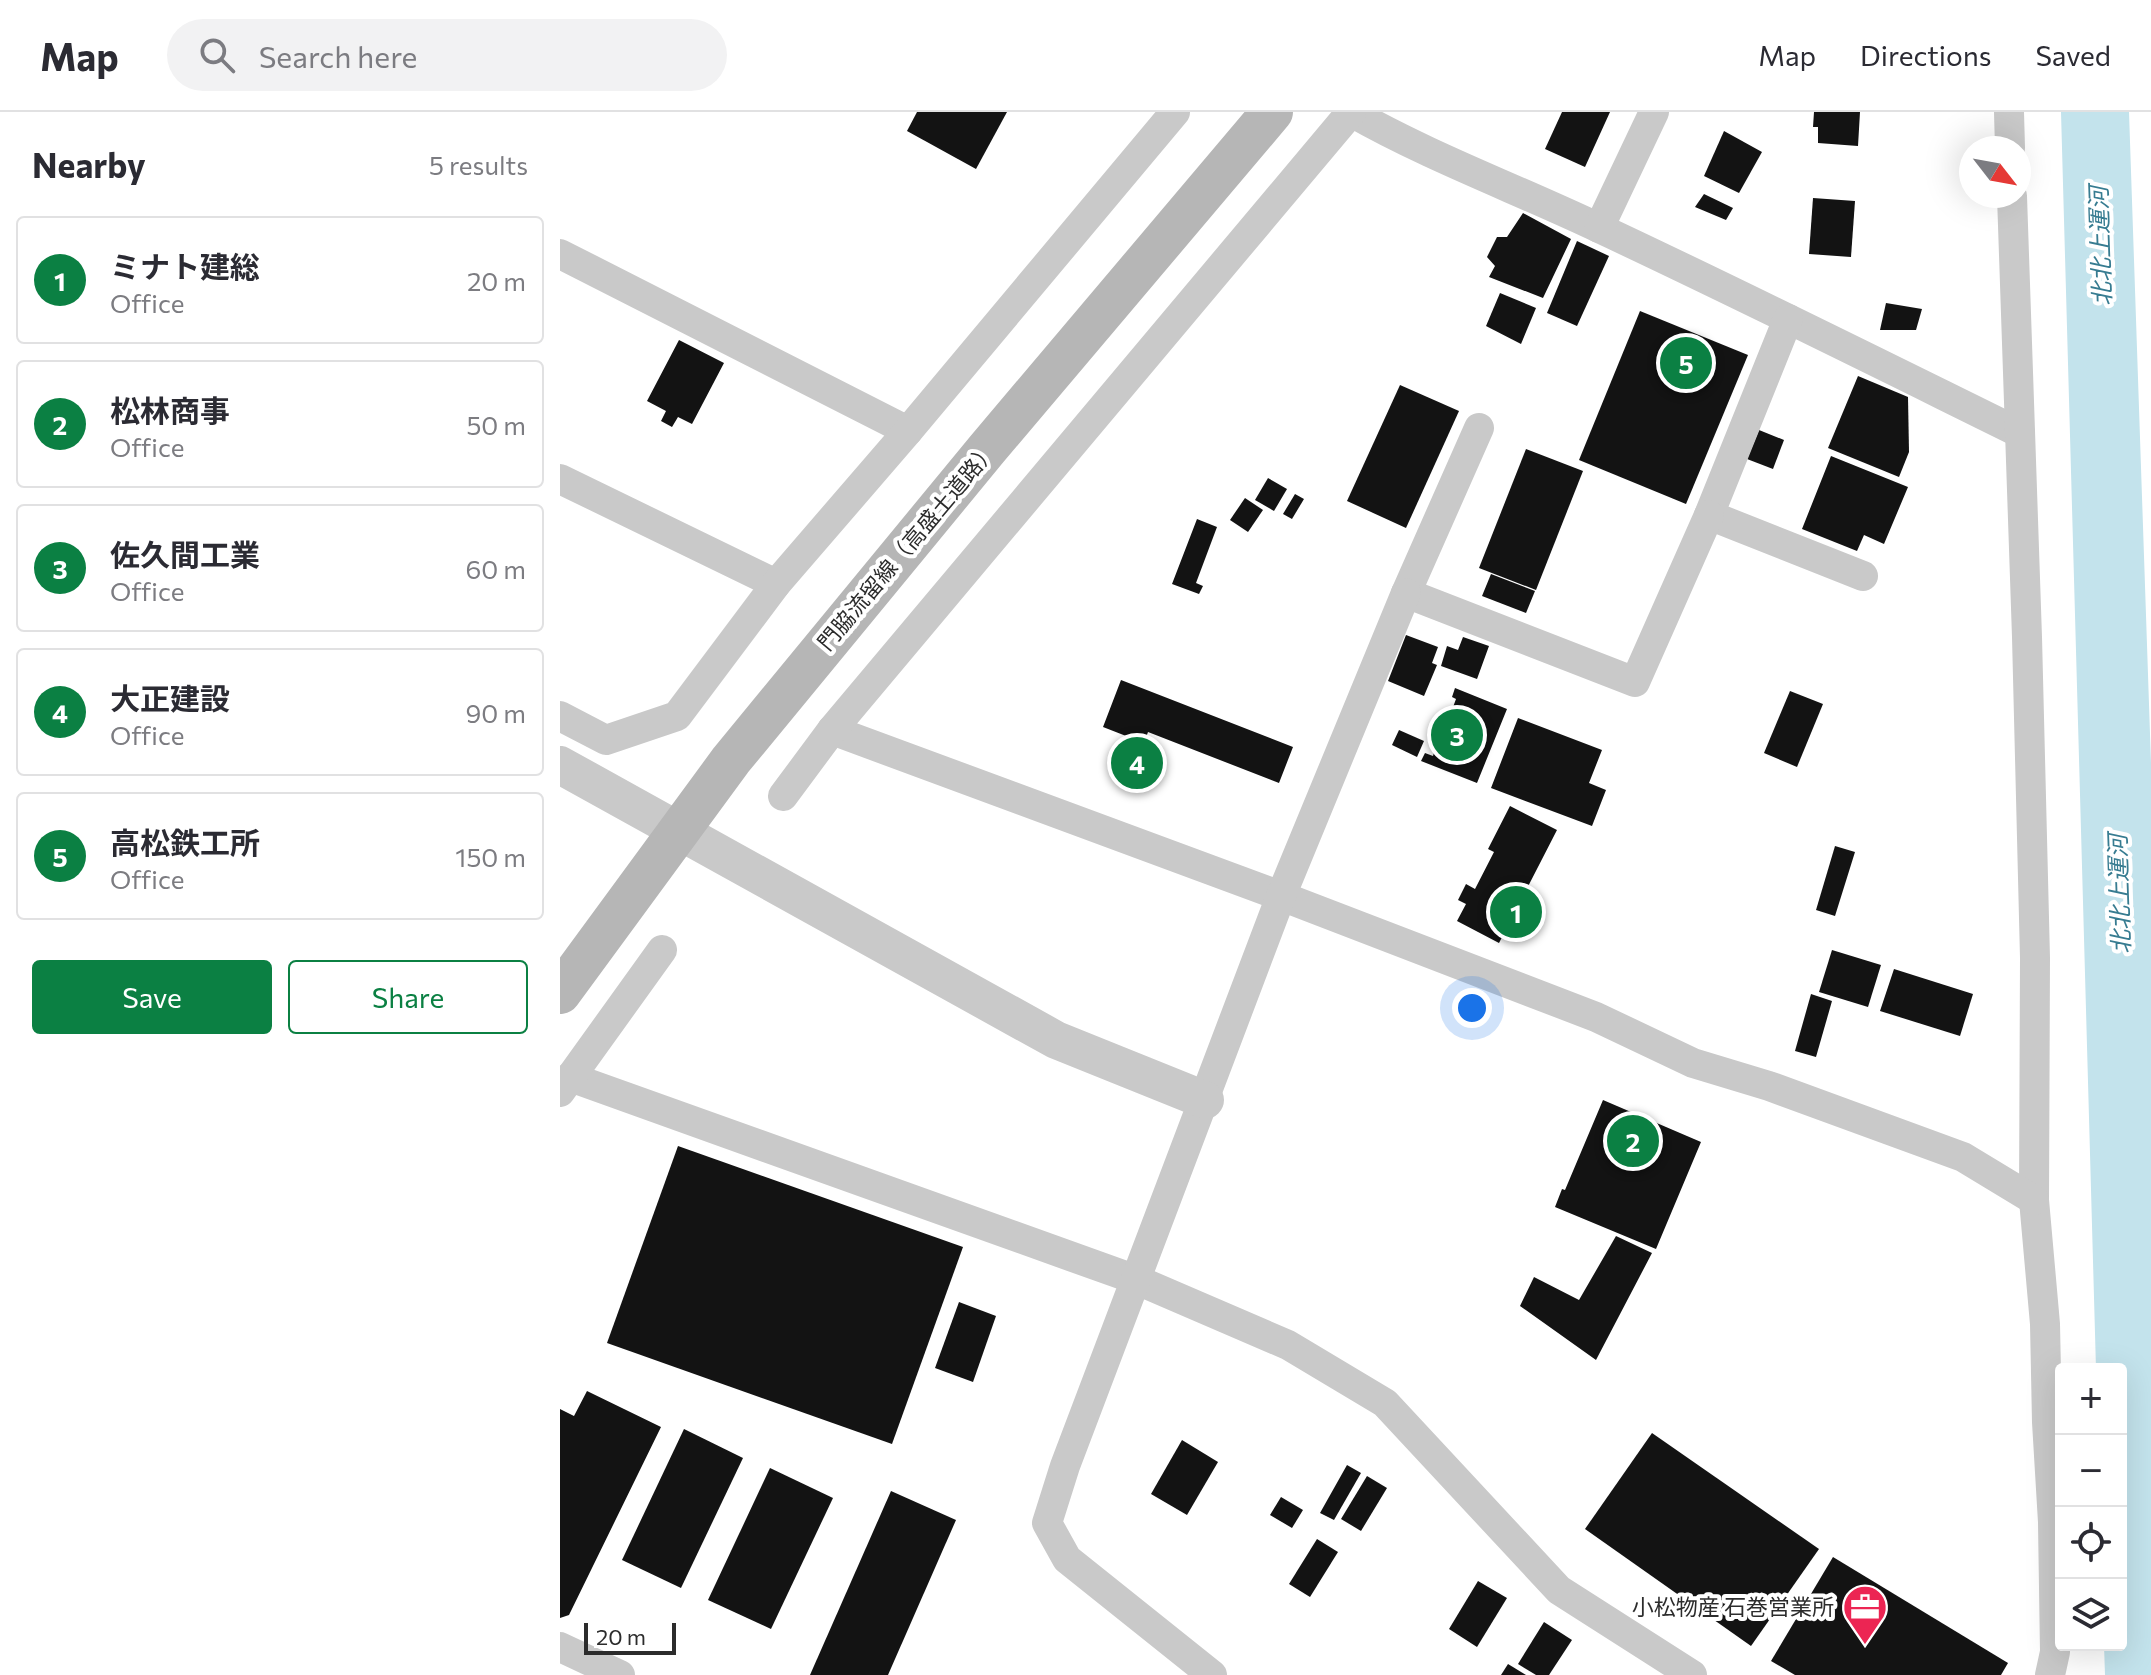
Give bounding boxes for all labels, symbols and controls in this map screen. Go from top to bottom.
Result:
search box [167,19,727,91]
text: Map [40,32,119,79]
icon: search [195,33,239,77]
text: Search here [259,37,417,74]
text: Map [1758,38,1816,72]
text: Directions [1860,38,1991,72]
text: Saved [2035,38,2111,72]
north arrow [1959,136,2031,208]
text: Nearby [32,143,146,185]
text: 5 results [429,149,528,180]
water label: 北北上運河 [2083,182,2116,307]
text: ミナト建総 [110,247,260,284]
text: 1 [54,265,66,296]
text: 20 m [467,265,526,296]
text: Office [110,287,184,318]
pin: 5 [1660,333,1712,393]
text: 松林商事 [110,391,230,428]
text: 2 [53,409,67,440]
text: 50 m [466,409,526,440]
text: Office [110,431,184,462]
street label: 門脇流留線（高盛土道路） [811,436,1002,655]
text: 佐久間工業 [110,535,260,572]
text: 3 [52,553,68,584]
text: 60 m [466,553,526,584]
text: Office [110,575,184,606]
text: 大正建設 [110,679,230,716]
text: 4 [52,697,68,728]
text: 90 m [466,697,526,728]
pin: 3 [1431,705,1483,765]
text: Office [110,719,184,750]
pin: 4 [1111,733,1163,793]
text: 高松鉄工所 [110,823,260,860]
water label: 北北上運河 [2102,830,2135,955]
text: 5 [52,841,68,872]
text: 150 m [455,841,526,872]
text: Office [110,863,184,894]
pin: 1 [1490,882,1542,942]
button: Save [32,960,272,1034]
button: Share [288,960,528,1034]
your location [1452,988,1492,1028]
pin: 2 [1607,1111,1659,1171]
map controls [2055,1363,2127,1651]
button: + [2055,1363,2127,1435]
button: − [2055,1435,2127,1507]
button: locate [2055,1507,2127,1579]
button: layers [2055,1579,2127,1651]
office icon: 小松物産 石巻営業所 [1841,1583,1889,1646]
place label: 小松物産 石巻営業所 [1632,1593,1834,1620]
scale bar [584,1619,676,1655]
text: 20 m [596,1623,646,1650]

